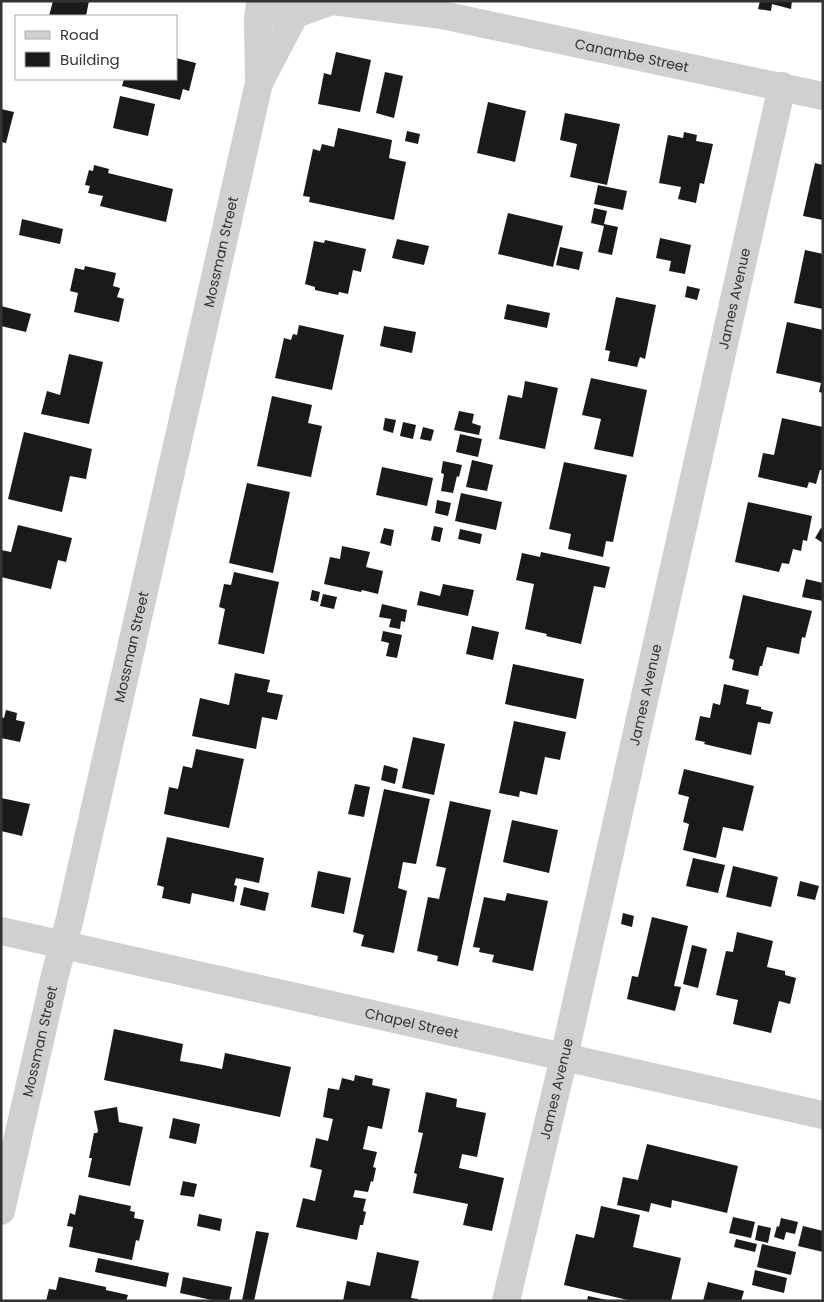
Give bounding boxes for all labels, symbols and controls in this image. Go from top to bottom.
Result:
legend [15,15,178,80]
text: Road [60,24,99,45]
street label: Canambe Street [573,34,691,77]
text: Building [60,49,120,70]
street label: Mossman Street [199,194,243,309]
street label: James Avenue [713,246,755,351]
street label: Mossman Street [109,589,154,704]
street label: James Avenue [624,642,666,748]
street label: Mossman Street [17,984,62,1099]
street label: Chapel Street [363,1003,461,1043]
street label: James Avenue [535,1036,578,1142]

